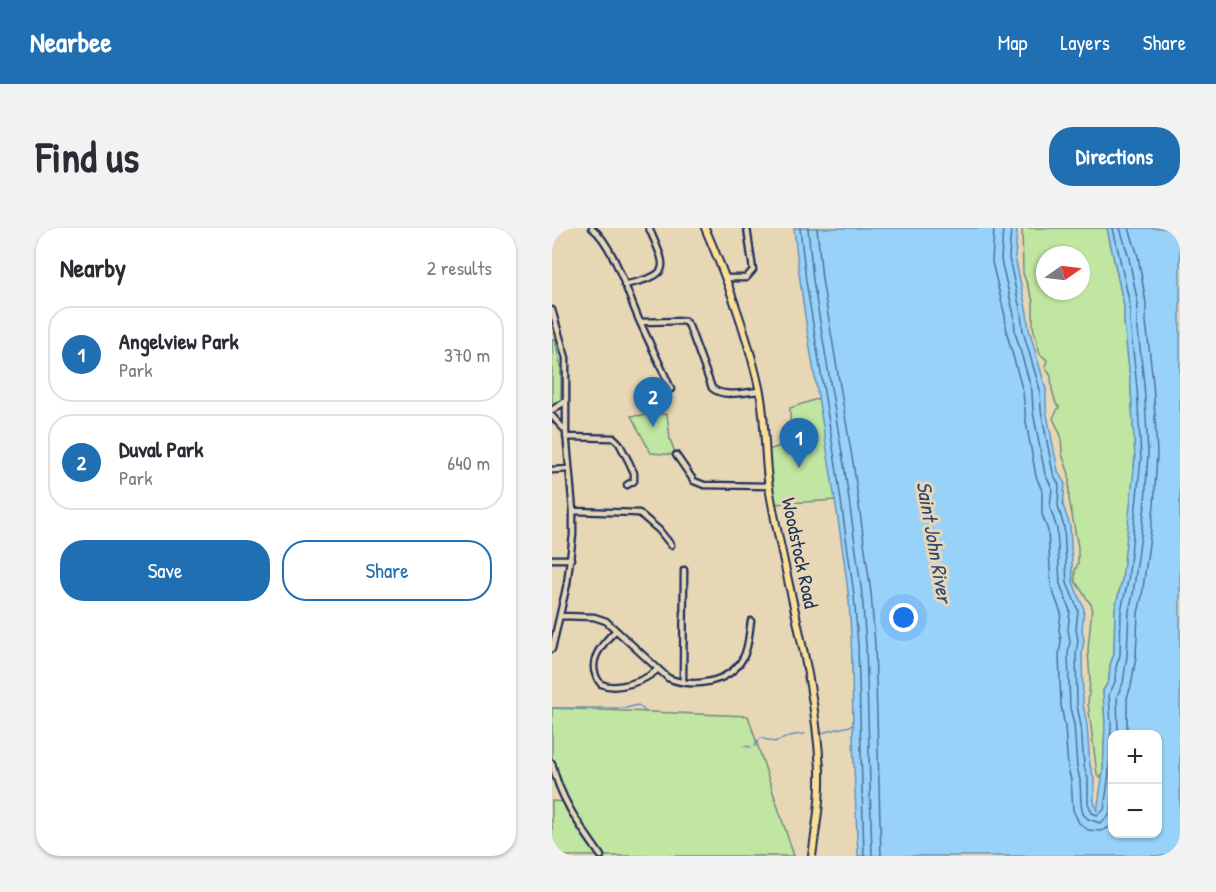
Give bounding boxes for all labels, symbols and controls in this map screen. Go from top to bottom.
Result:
text: Nearbee [30,23,112,61]
text: Map [998,28,1027,57]
text: Layers [1060,28,1110,57]
text: Share [1143,28,1186,57]
button: Directions [1049,127,1180,186]
text: Find us [36,128,139,185]
north arrow [1036,246,1090,300]
text: Nearby [60,250,126,285]
text: 2 results [427,254,492,281]
text: Angelview Park [119,326,239,356]
text: 1 [78,341,85,368]
text: 370 m [444,341,490,368]
text: Park [119,356,152,383]
pin: 2 [634,378,672,427]
pin: 1 [780,418,818,468]
text: Duval Park [119,434,203,464]
text: 2 [77,449,86,476]
text: 640 m [447,449,490,476]
text: Park [119,464,152,491]
water label: Saint John River [910,479,960,608]
street label: Woodstock Road [776,495,825,611]
button: Save [60,540,270,601]
button: Share [282,540,492,601]
your location [889,603,918,632]
map controls [1108,730,1162,838]
button: + [1108,730,1162,784]
button: − [1108,784,1162,838]

